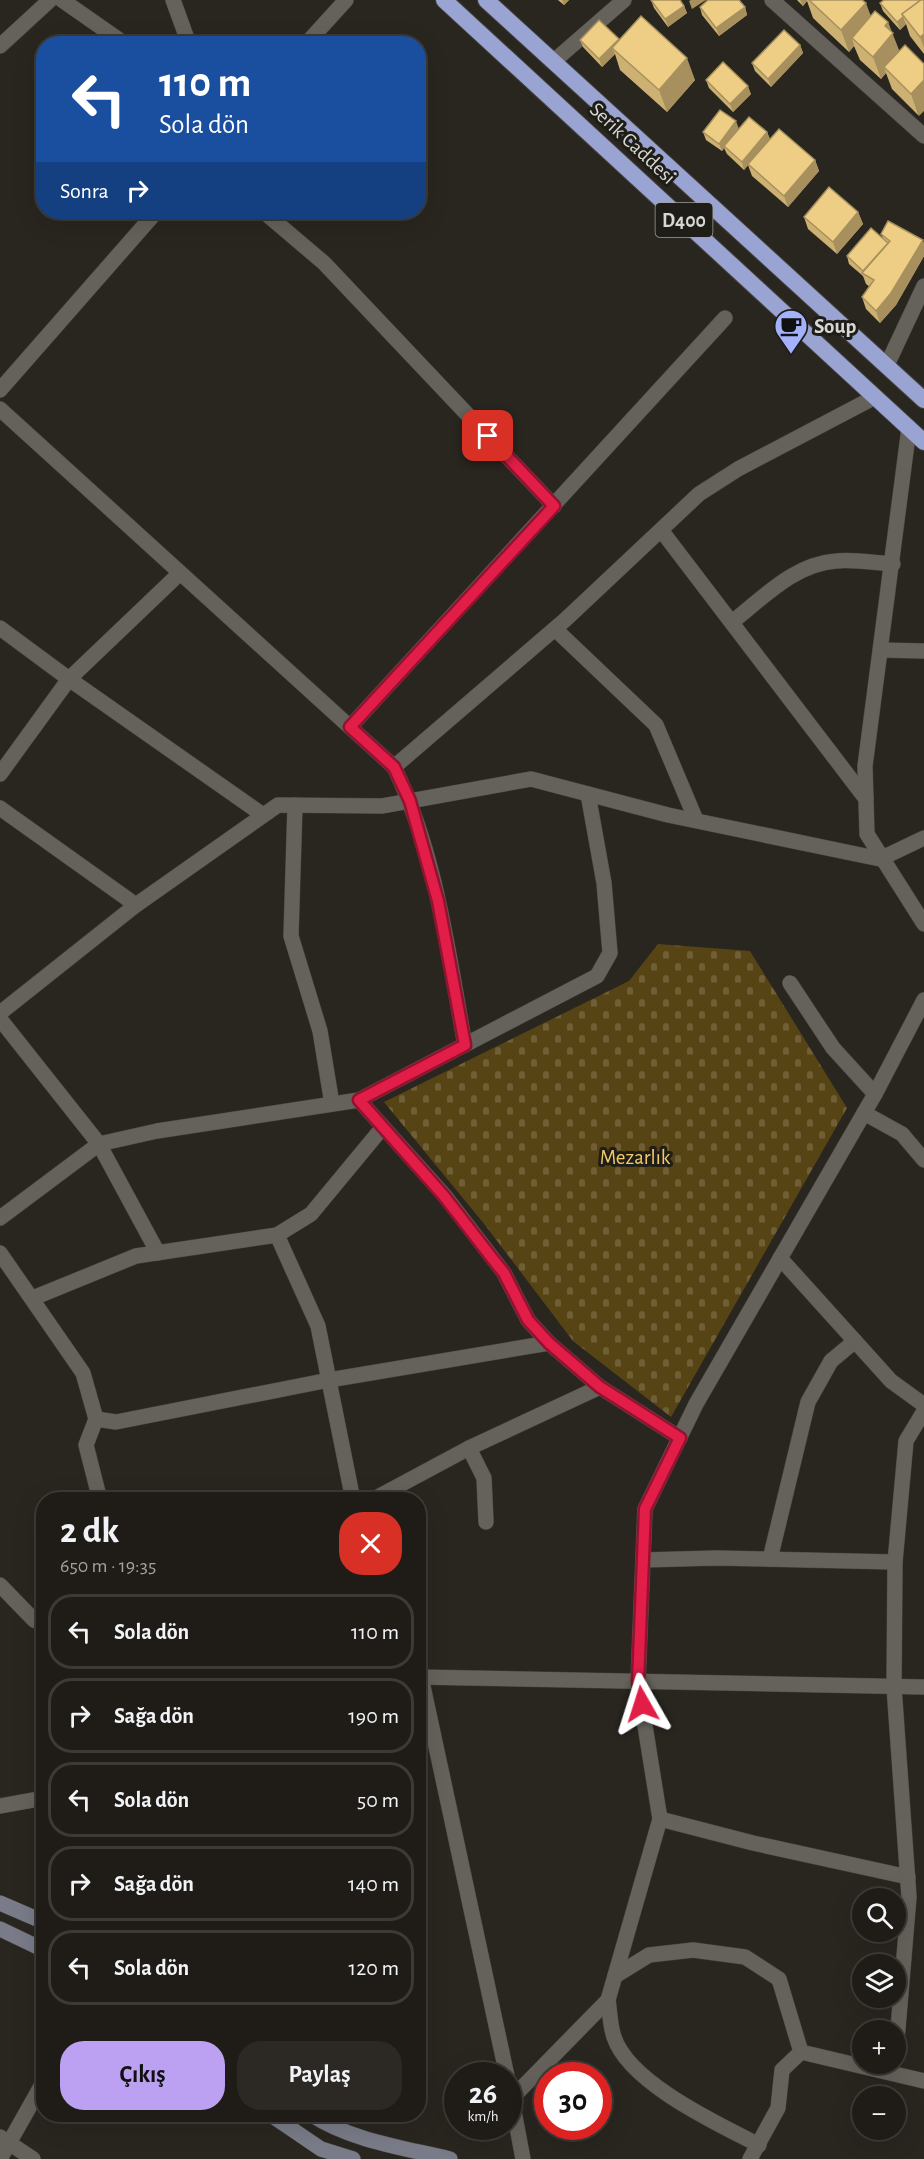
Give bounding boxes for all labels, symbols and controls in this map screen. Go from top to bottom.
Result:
icon: left [60,60,138,138]
text: 110 m [159,62,251,104]
street label: Serik Caddesi [586,99,680,188]
text: Sola dön [159,111,249,138]
icon: right [121,174,154,207]
text: Sonra [60,180,109,202]
road number: D400 [656,203,712,237]
cafe icon: Soup [773,308,809,355]
place label: Soup [814,316,856,337]
pin [462,410,513,461]
icon: arrive [471,419,504,452]
park label: Mezarlık [600,1147,671,1168]
button: close [339,1512,402,1575]
text: 2 dk [60,1513,119,1549]
text: 650 m · 19:35 [60,1556,156,1576]
icon: left [63,1615,96,1648]
text: Sola dön [114,1621,189,1643]
text: 110 m [351,1621,399,1643]
position arrow [610,1672,674,1736]
icon: right [63,1699,96,1732]
text: Sağa dön [114,1705,194,1727]
text: 190 m [348,1705,399,1727]
icon: left [63,1783,96,1816]
text: Sola dön [114,1789,189,1811]
text: 50 m [357,1789,399,1811]
icon: right [63,1867,96,1900]
text: Sağa dön [114,1873,194,1895]
text: 140 m [348,1873,399,1895]
map controls [852,1888,906,2140]
button: search [852,1888,906,1942]
icon: left [63,1951,96,1984]
button: layers [852,1954,906,2008]
text: Sola dön [114,1957,189,1979]
text: 120 m [349,1957,399,1979]
button: + [852,2020,906,2074]
button: Çıkış [60,2041,225,2110]
button: Paylaş [237,2041,402,2110]
speed limit sign: 30 [534,2062,612,2140]
text: 26 [469,2079,497,2109]
button: − [852,2086,906,2140]
text: km/h [468,2109,498,2124]

